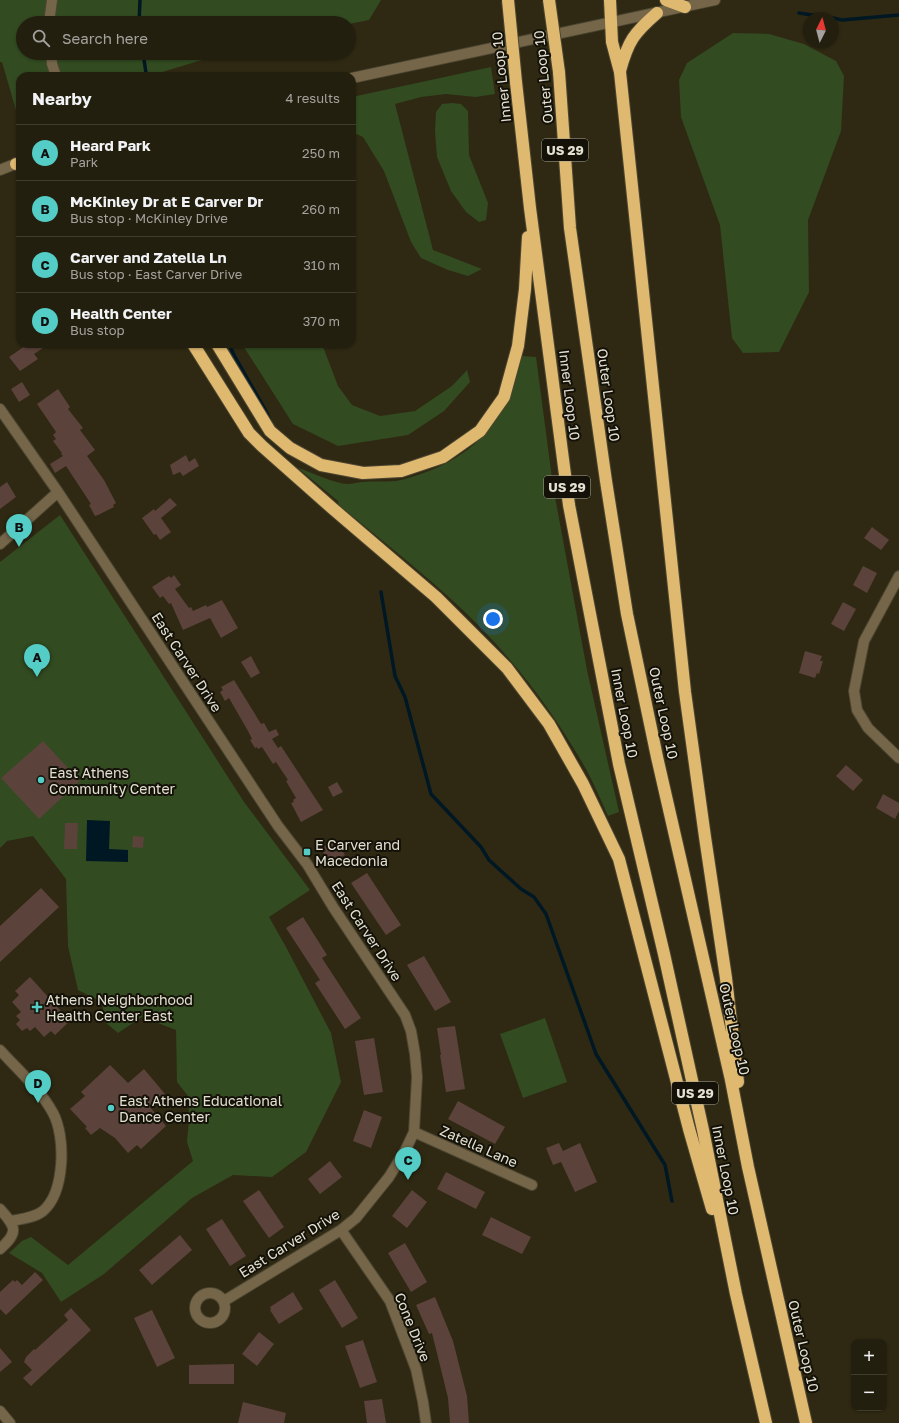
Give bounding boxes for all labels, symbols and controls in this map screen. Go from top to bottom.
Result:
north arrow [803,12,839,48]
search box [16,16,356,60]
icon: search [30,27,52,49]
text: Search here [62,29,148,47]
street label: Outer Loop 10 [530,30,556,124]
street label: Inner Loop 10 [488,31,514,123]
text: Nearby [32,88,92,109]
text: 4 results [286,90,340,106]
text: Heard Park [70,136,151,154]
road number: US 29 [542,139,588,161]
text: A [40,145,50,161]
text: 250 m [302,145,340,161]
text: Park [70,154,98,170]
text: McKinley Dr at E Carver Dr [70,192,263,210]
text: B [40,201,50,217]
text: 260 m [302,201,340,217]
text: Bus stop · McKinley Drive [70,210,228,226]
text: Carver and Zatella Ln [70,248,227,266]
text: C [40,257,50,273]
text: 310 m [303,257,340,273]
text: Bus stop · East Carver Drive [70,266,242,282]
text: Health Center [70,304,172,322]
text: D [40,313,50,329]
text: 370 m [303,313,340,329]
text: Bus stop [70,322,125,338]
street label: Outer Loop 10 [594,347,624,443]
street label: Inner Loop 10 [556,349,584,441]
road number: US 29 [544,476,590,498]
pin: B [6,514,32,547]
street label: East Carver Drive [148,609,226,715]
your location [483,609,503,629]
pin: A [24,644,50,677]
street label: Outer Loop 10 [646,665,682,761]
street label: Inner Loop 10 [608,667,642,759]
place label: East Athens Community Center [49,764,176,797]
marker: East Athens Community Center [36,775,46,785]
place label: E Carver and Macedonia [315,836,400,869]
marker: E Carver and Macedonia [302,847,312,857]
street label: East Carver Drive [328,878,406,984]
street label: Outer Loop 10 [716,981,754,1077]
place label: Athens Neighborhood Health Center East [46,991,193,1024]
marker: Athens Neighborhood Health Center East [31,1001,43,1013]
pin: D [25,1070,51,1103]
road number: US 29 [672,1082,718,1104]
place label: East Athens Educational Dance Center [119,1092,282,1125]
marker: East Athens Educational Dance Center [106,1103,116,1113]
street label: Zatella Lane [438,1121,520,1171]
street label: Inner Loop 10 [709,1124,743,1216]
pin: C [395,1147,421,1180]
street label: East Carver Drive [236,1205,342,1281]
street label: Cone Drive [391,1290,435,1364]
street label: Outer Loop 10 [785,1298,823,1394]
map controls [851,1339,887,1411]
button: + [851,1339,887,1375]
button: − [851,1375,887,1411]

